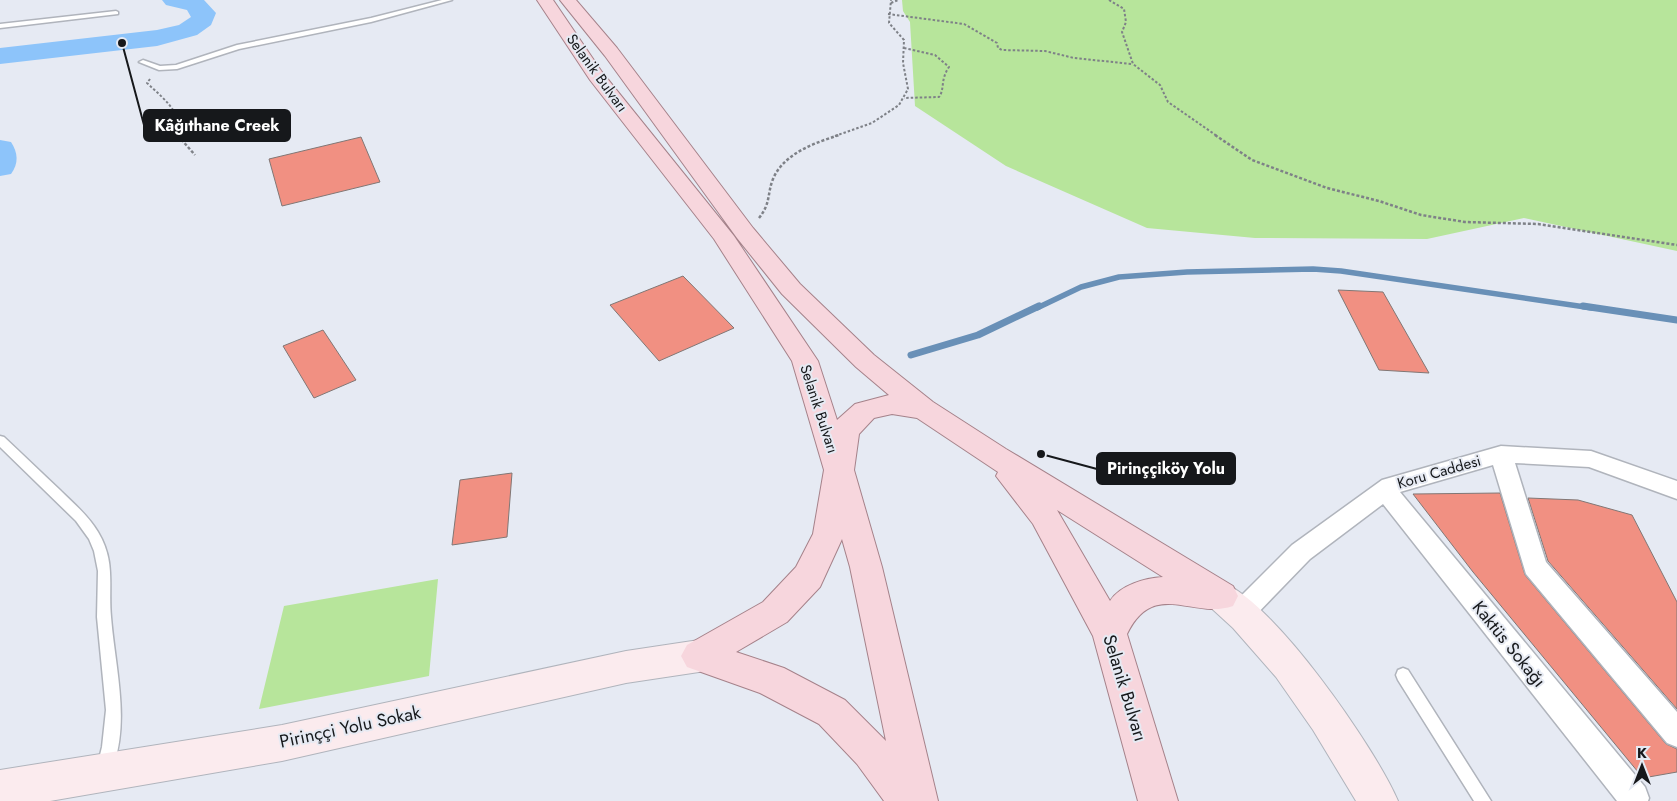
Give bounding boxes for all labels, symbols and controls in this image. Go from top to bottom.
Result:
street label: Selanik Bulvarı [561,29,633,117]
callout: Kâğıthane Creek [144,110,290,141]
text: Kâğıthane Creek [154,114,280,137]
street label: Selanik Bulvarı [794,362,844,456]
street label: Koru Caddesi [1395,450,1483,494]
callout: Pirinççiköy Yolu [1097,453,1235,484]
text: Pirinççiköy Yolu [1107,457,1225,480]
street label: Kaktüs Sokağı [1466,595,1552,693]
street label: Selanik Bulvarı [1096,631,1154,745]
street label: Pirinççi Yolu Sokak [277,699,423,755]
north arrow [1617,741,1667,791]
text: K [1637,743,1647,763]

